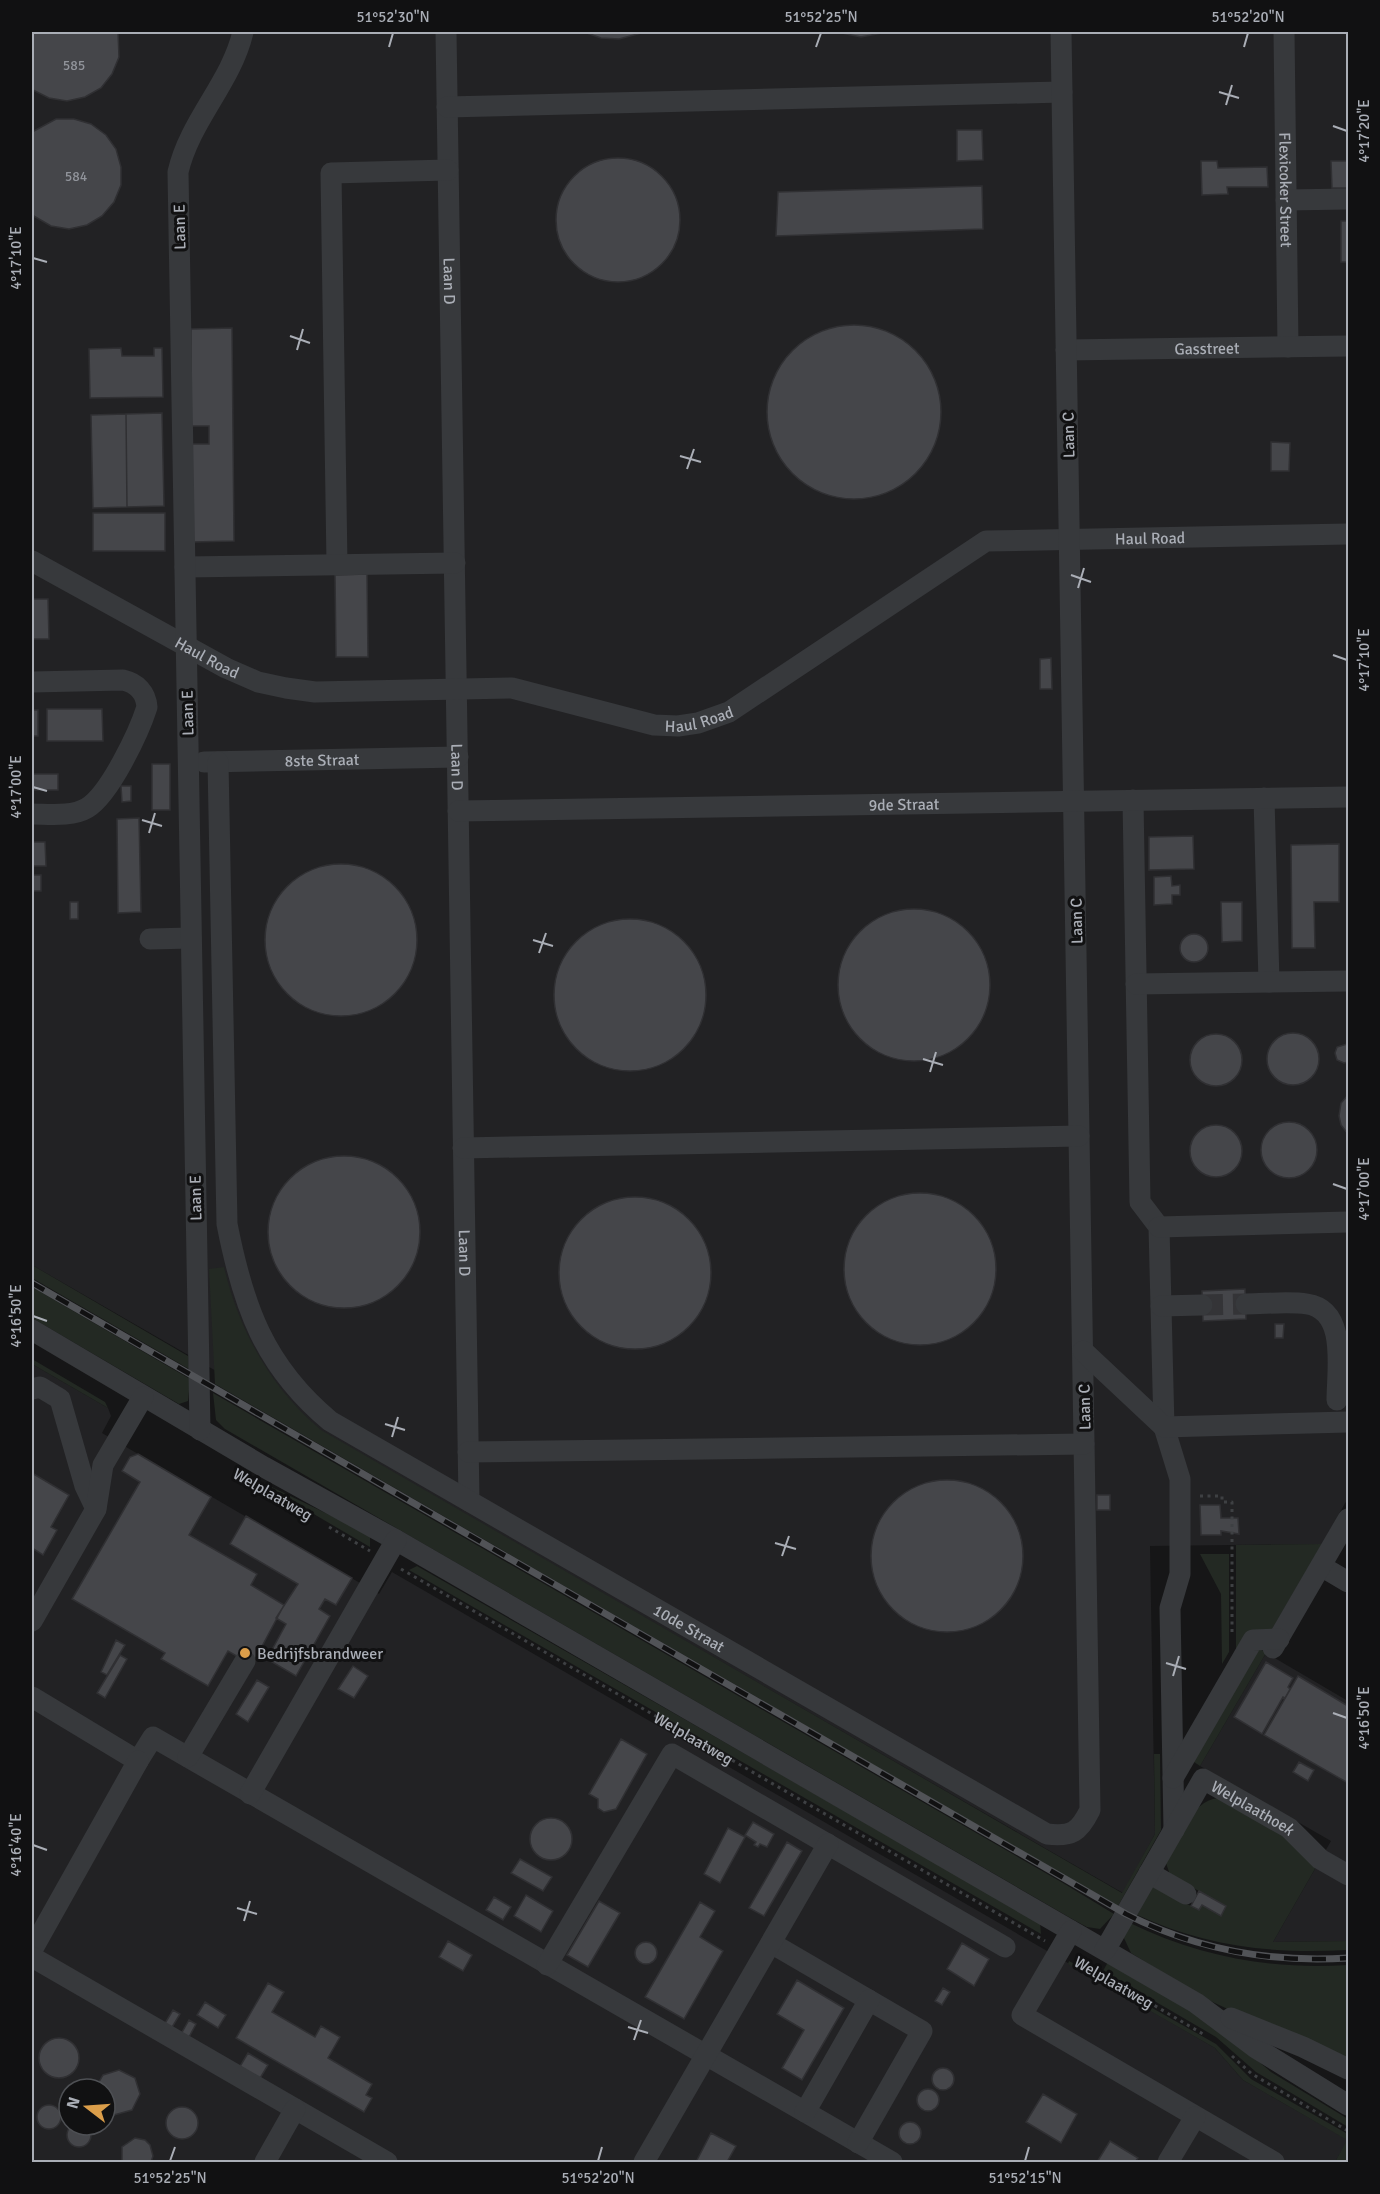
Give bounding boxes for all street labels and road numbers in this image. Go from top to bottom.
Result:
street label: Flexicoker Street [1274,132,1296,248]
street label: Laan E [170,204,190,250]
street label: Laan D [439,257,459,305]
street label: Gasstreet [1174,339,1240,359]
street label: Laan C [1059,411,1079,458]
street label: Haul Road [1115,528,1185,550]
street label: Haul Road [171,633,242,684]
street label: Laan E [178,690,198,736]
street label: Haul Road [664,702,736,737]
street label: Laan D [446,743,467,791]
street label: 8ste Straat [284,750,360,771]
street label: 9de Straat [868,794,940,816]
street label: Laan C [1067,897,1087,944]
street label: Laan E [186,1175,206,1221]
street label: Laan D [454,1229,474,1277]
street label: Laan C [1075,1383,1095,1430]
street label: Welplaatweg [229,1464,316,1526]
street label: 10de Straat [649,1600,728,1657]
street label: Welplaatweg [650,1708,737,1770]
street label: Welplaathoek [1207,1777,1299,1840]
street label: Welplaatweg [1070,1952,1157,2014]

